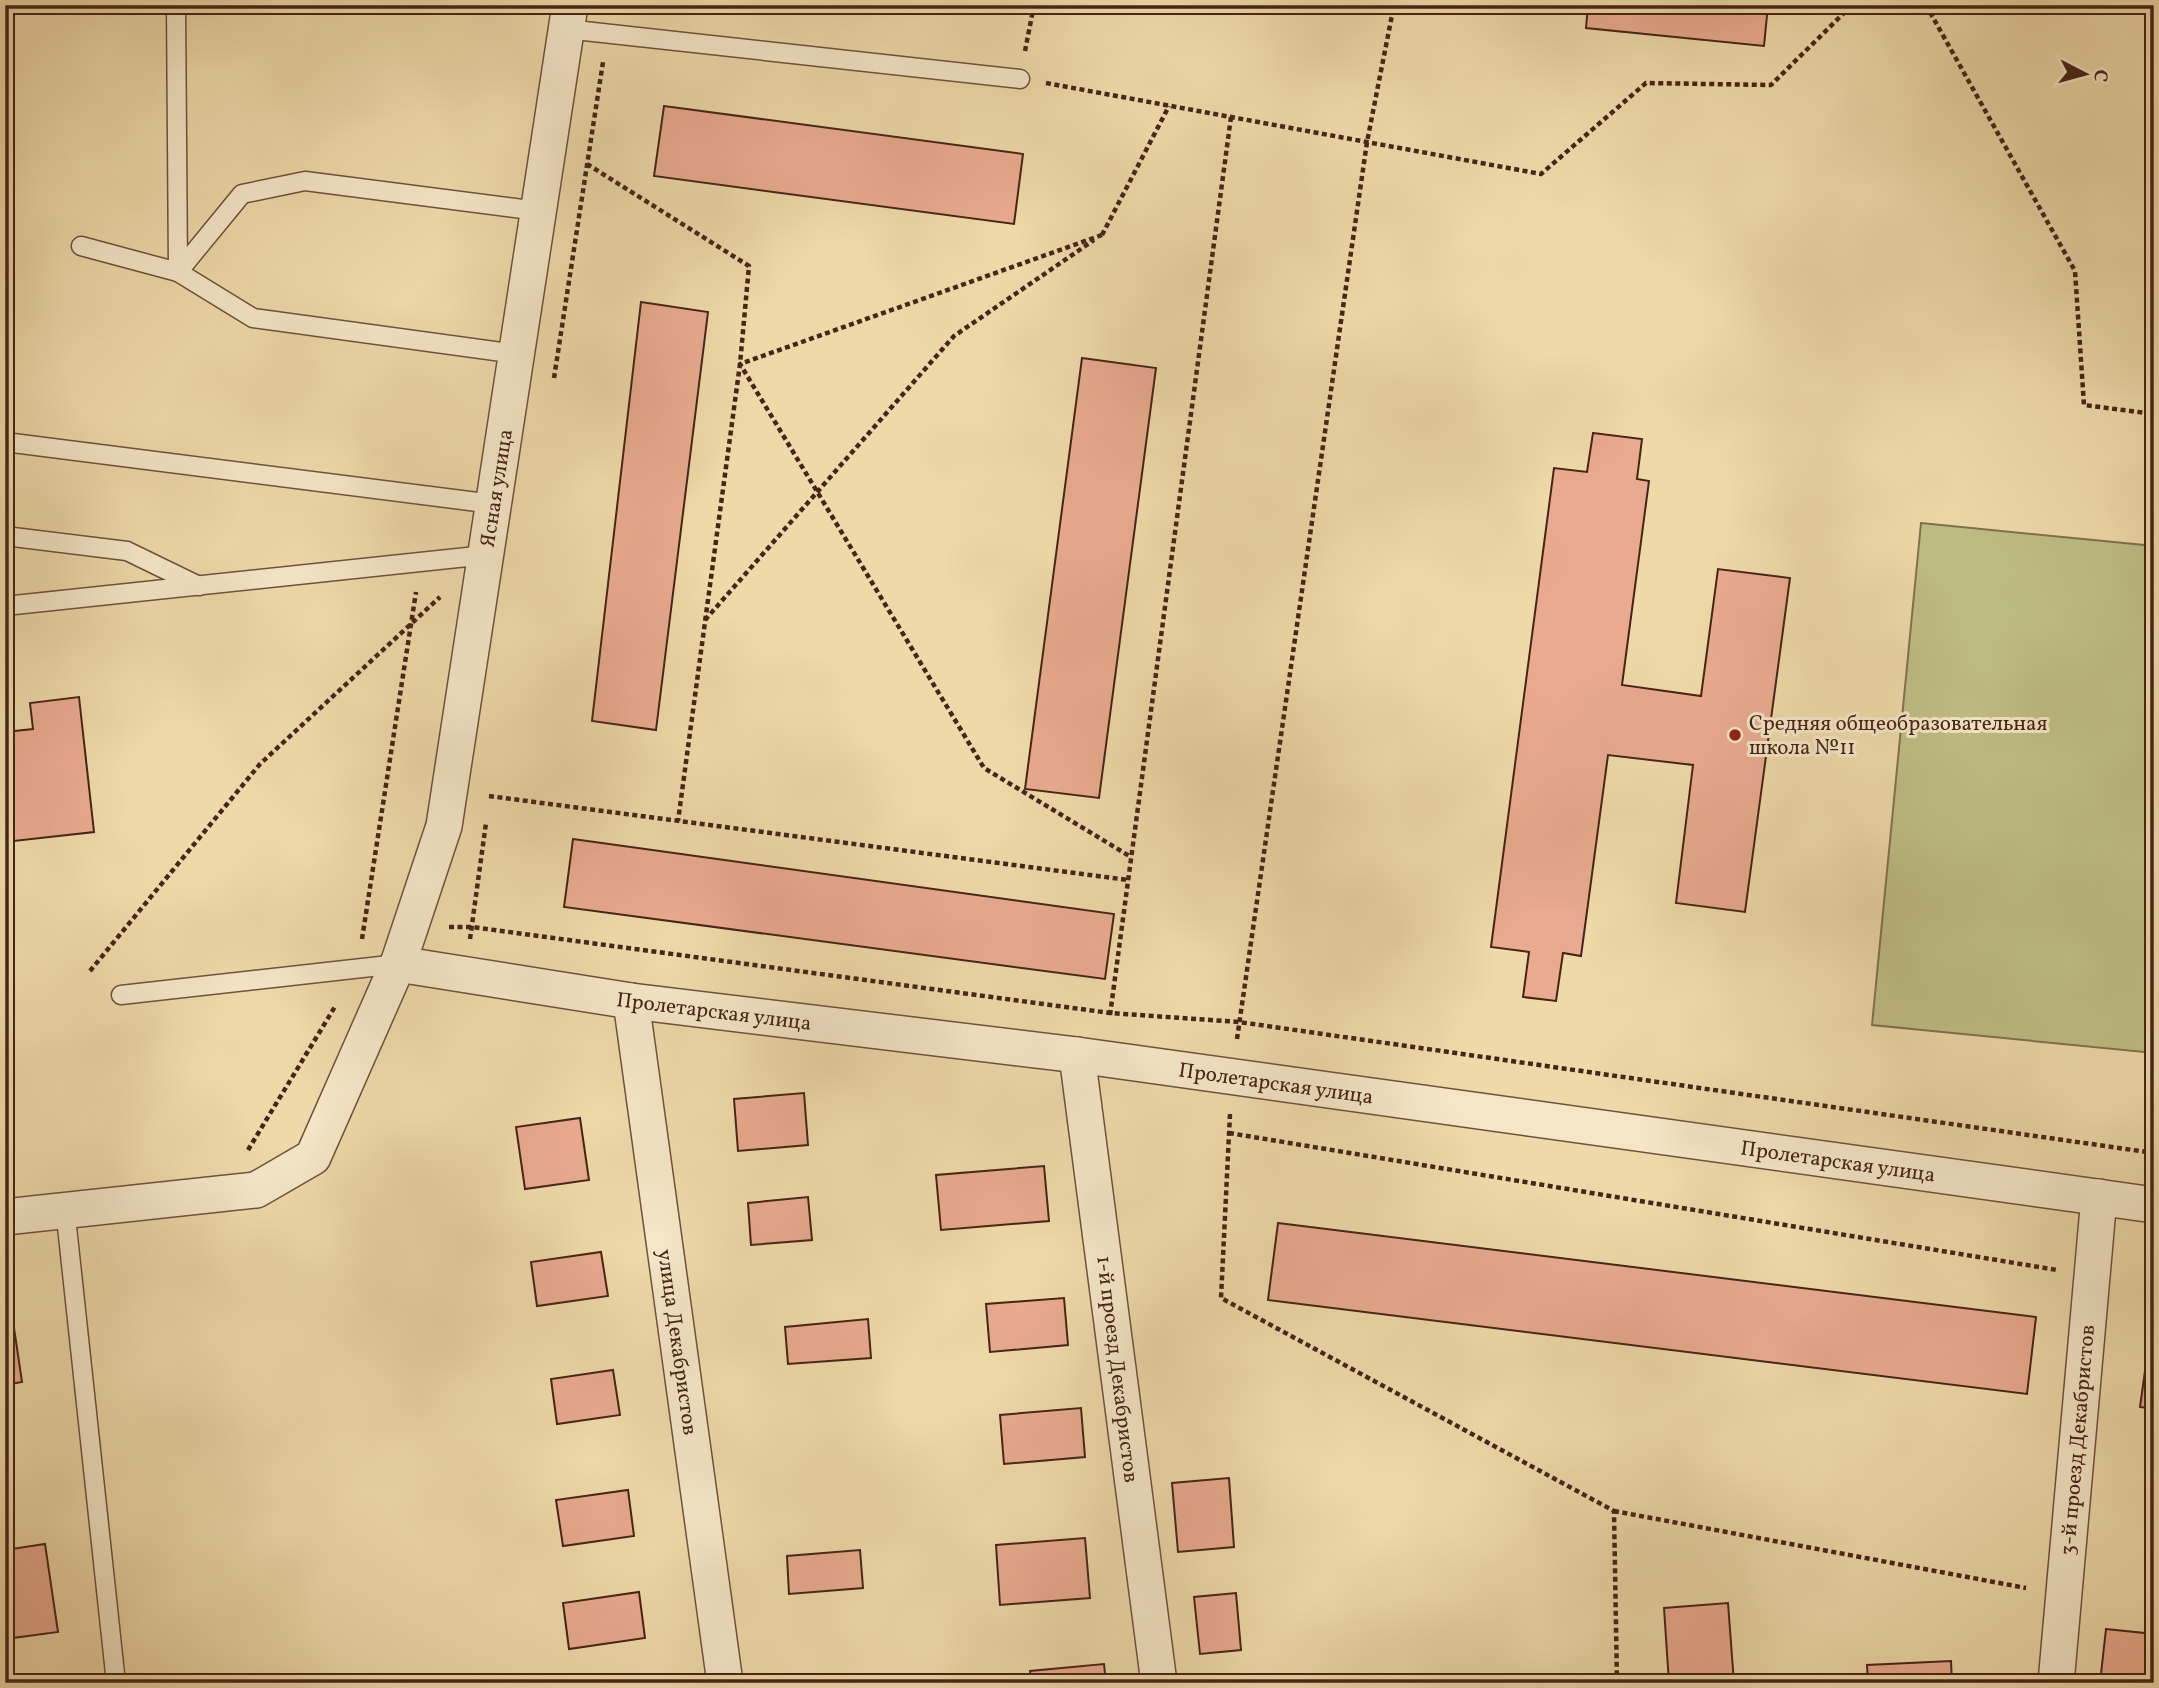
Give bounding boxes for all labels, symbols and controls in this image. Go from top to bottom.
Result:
north arrow [2050,38,2120,108]
text: С [2086,68,2113,83]
street label: Ясная улица [474,427,521,549]
place label: Средняя общеобразовательная школа №11 [1749,710,2048,763]
marker: Средняя общеобразовательная школа №11 [1727,727,1743,743]
street label: Пролетарская улица [615,986,813,1039]
street label: Пролетарская улица [1176,1056,1375,1113]
street label: Пролетарская улица [1738,1134,1937,1191]
street label: улица Декабристов [649,1247,704,1437]
street label: 1-й проезд Декабристов [1088,1254,1145,1484]
street label: 3-й проезд Декабристов [2054,1323,2103,1557]

